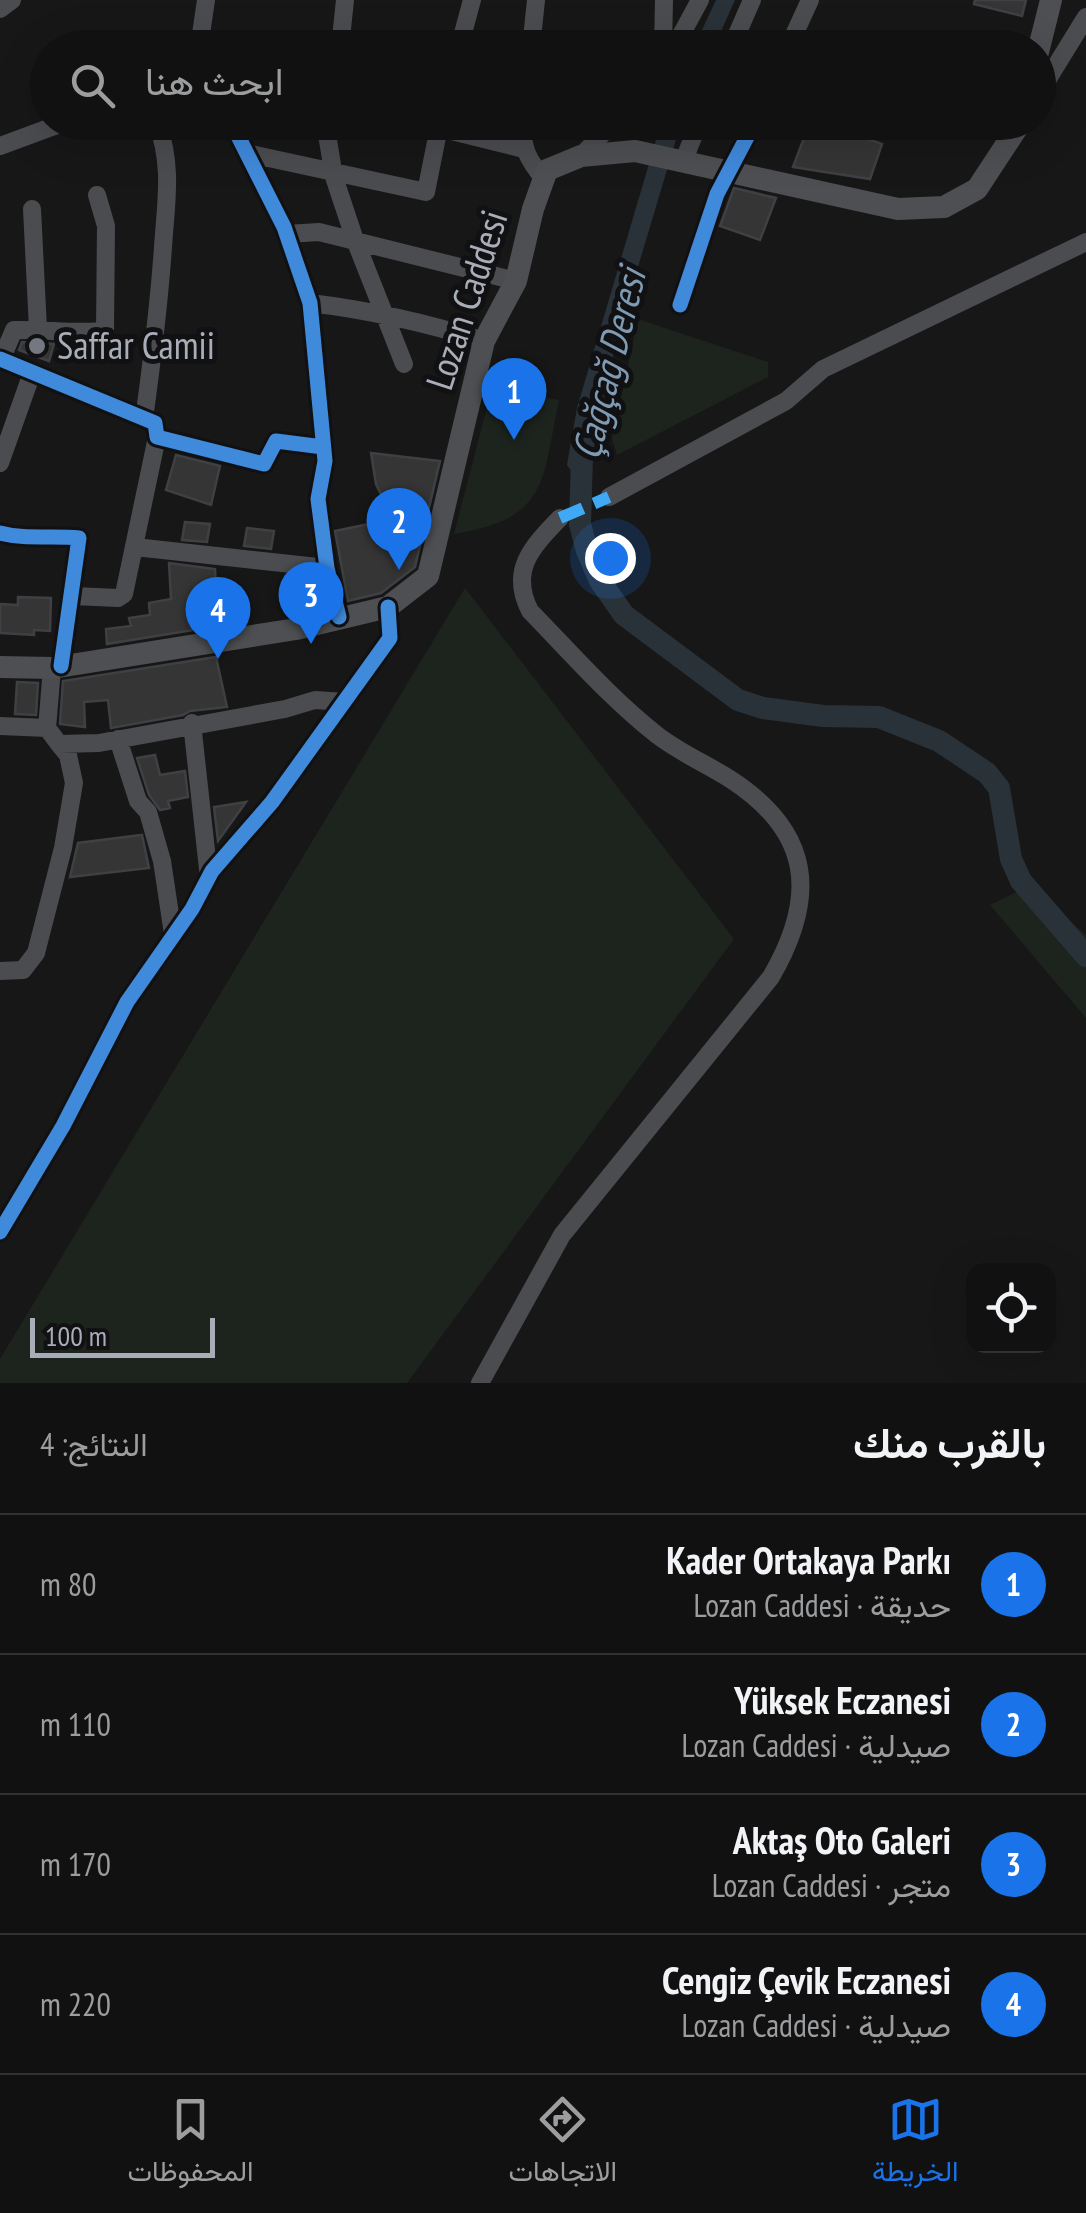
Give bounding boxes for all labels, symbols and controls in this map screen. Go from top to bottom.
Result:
search box [30,30,1056,140]
text: ابحث هنا [145,56,283,105]
icon: search [65,58,120,113]
street label: Lozan Caddesi [414,204,518,395]
water label: Çağçağ Deresi [559,258,658,464]
place label: Saffar Camii [57,320,215,369]
marker: Saffar Camii [26,335,48,357]
pin: 1 [482,358,546,440]
pin: 2 [366,488,432,570]
your location [585,533,636,584]
pin: 3 [278,562,344,644]
pin: 4 [186,576,250,659]
map controls [966,1263,1056,1353]
button: locate [966,1263,1056,1353]
scale bar [30,1313,215,1358]
text: 100 m [45,1317,107,1354]
text: بالقرب منك [853,1415,1046,1470]
text: النتائج: 4 [40,1423,148,1465]
text: Kader Ortakaya Parkı [666,1535,951,1584]
text: 80 m [40,1563,96,1605]
text: 1 [1006,1563,1021,1605]
text: حديقة · Lozan Caddesi [693,1584,951,1626]
text: Yüksek Eczanesi [734,1675,951,1724]
text: 110 m [40,1703,111,1745]
text: 2 [1006,1703,1021,1745]
text: صيدلية · Lozan Caddesi [682,1724,951,1766]
text: Aktaş Oto Galeri [733,1815,951,1864]
text: 170 m [40,1843,111,1885]
text: 3 [1006,1843,1021,1885]
text: متجر · Lozan Caddesi [712,1864,951,1906]
text: Cengiz Çevik Eczanesi [662,1955,951,2004]
text: 220 m [40,1983,111,2025]
text: 4 [1006,1983,1021,2025]
text: صيدلية · Lozan Caddesi [682,2004,951,2046]
tab: المحفوظات [127,2092,254,2196]
tab: الاتجاهات [508,2092,617,2196]
tab: الخريطة [872,2092,959,2196]

